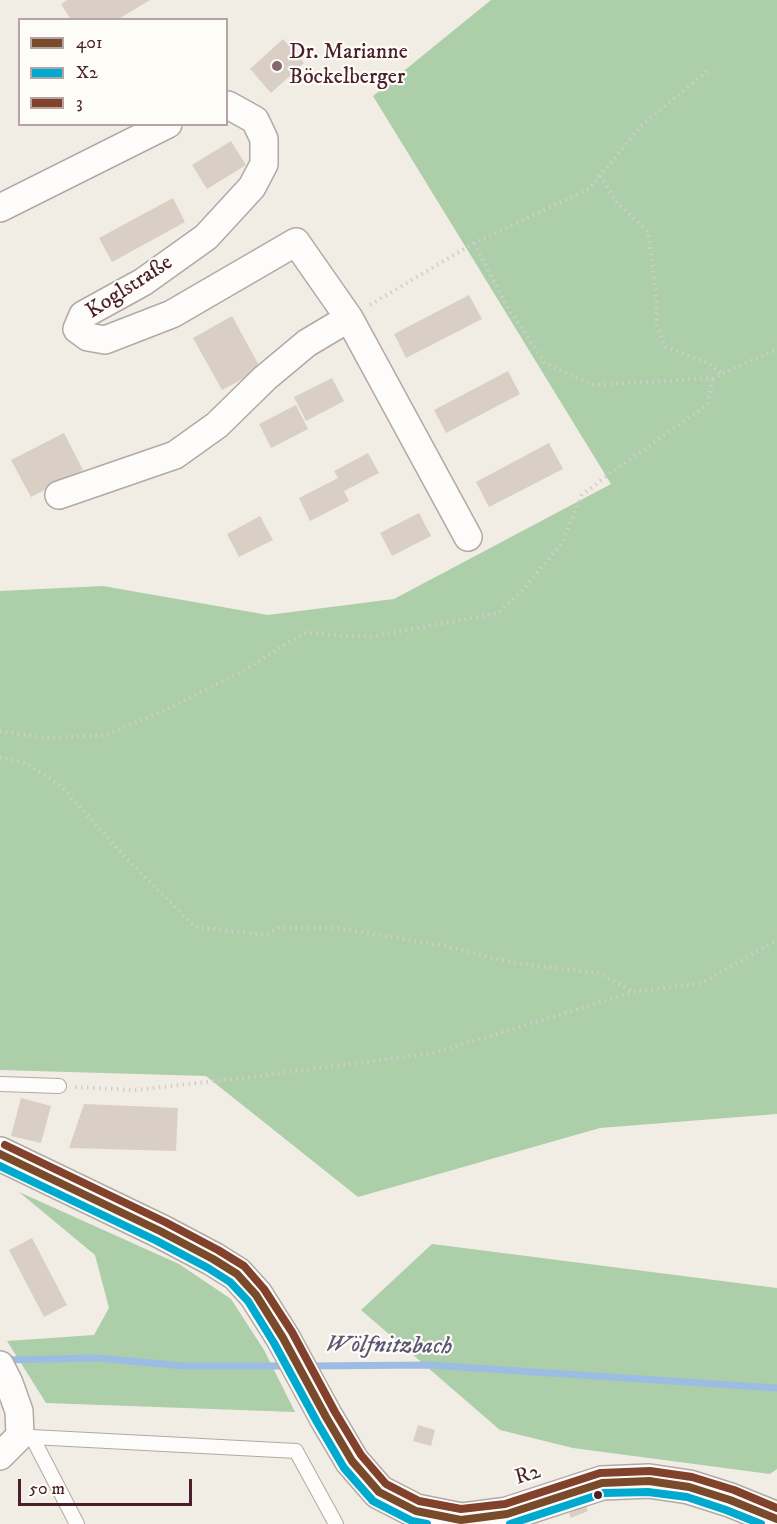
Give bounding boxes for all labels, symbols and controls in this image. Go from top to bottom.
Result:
legend [18,18,228,126]
text: 401 [76,32,103,54]
place label: Dr. Marianne Böckelberger [289,40,408,92]
marker: Dr. Marianne Böckelberger [270,59,284,73]
text: X2 [76,62,98,84]
text: 3 [76,92,83,114]
street label: Koglstraße [82,250,178,326]
water label: Wölfnitzbach [325,1331,453,1363]
street label: R2 [512,1460,544,1492]
scale bar [21,1467,195,1505]
text: 50 m [29,1478,65,1500]
unlabelled marker [592,1489,604,1501]

